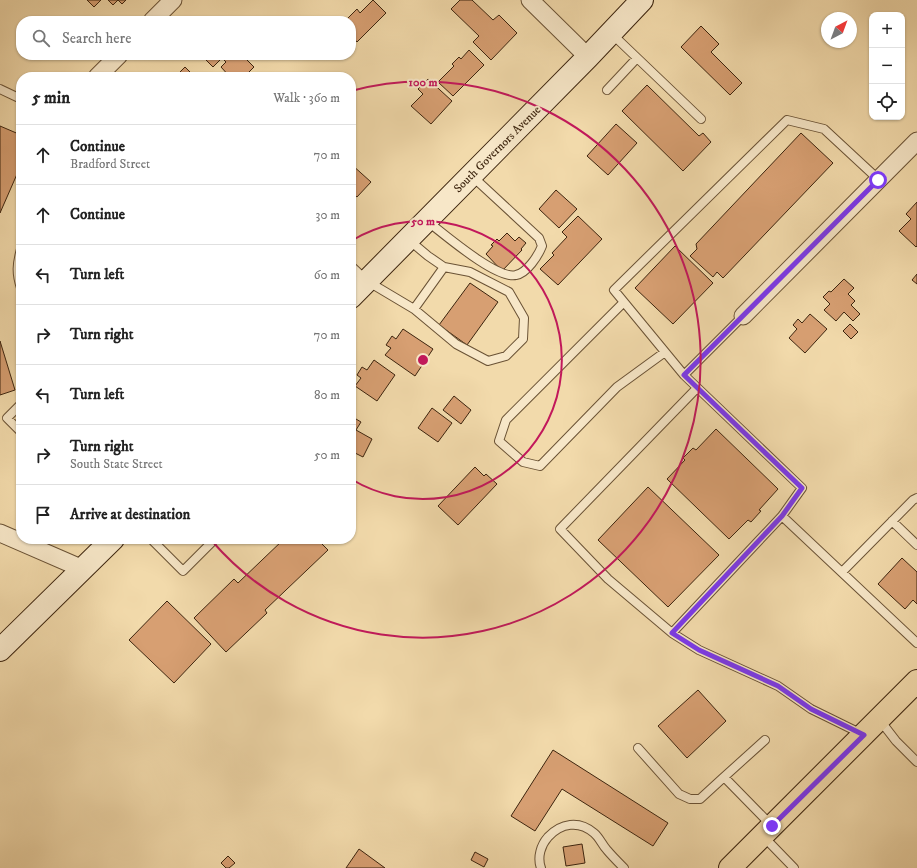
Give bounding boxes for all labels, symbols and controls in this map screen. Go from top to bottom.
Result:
north arrow [821,12,857,48]
map controls [869,12,905,120]
button: + [869,12,905,48]
search box [16,16,356,60]
icon: search [30,27,52,49]
text: Search here [62,29,131,48]
button: − [869,48,905,84]
text: 100 m [409,75,437,90]
button: locate [869,84,905,120]
text: 5 min [32,87,70,109]
text: Walk · 360 m [273,90,340,106]
street label: South Governors Avenue [451,103,544,196]
text: Continue [70,137,125,156]
icon: ahead [32,144,54,166]
text: 70 m [314,147,340,163]
text: Bradford Street [70,156,150,172]
route start [869,171,887,189]
icon: ahead [32,204,54,226]
text: Continue [70,205,125,224]
text: 30 m [316,207,340,223]
text: 50 m [410,214,435,229]
icon: left [32,264,54,286]
text: Turn left [70,265,124,284]
text: 60 m [314,267,340,283]
icon: right [32,324,54,346]
text: Turn right [70,325,133,344]
text: 70 m [314,327,340,343]
centre of rings [416,353,430,367]
icon: left [32,384,54,406]
text: Turn left [70,385,124,404]
text: 80 m [314,387,340,403]
text: Turn right [70,437,133,456]
icon: right [32,444,54,466]
text: 50 m [314,447,340,463]
text: South State Street [70,456,163,472]
icon: arrive [32,504,54,526]
text: Arrive at destination [70,505,190,524]
route end [763,817,781,835]

